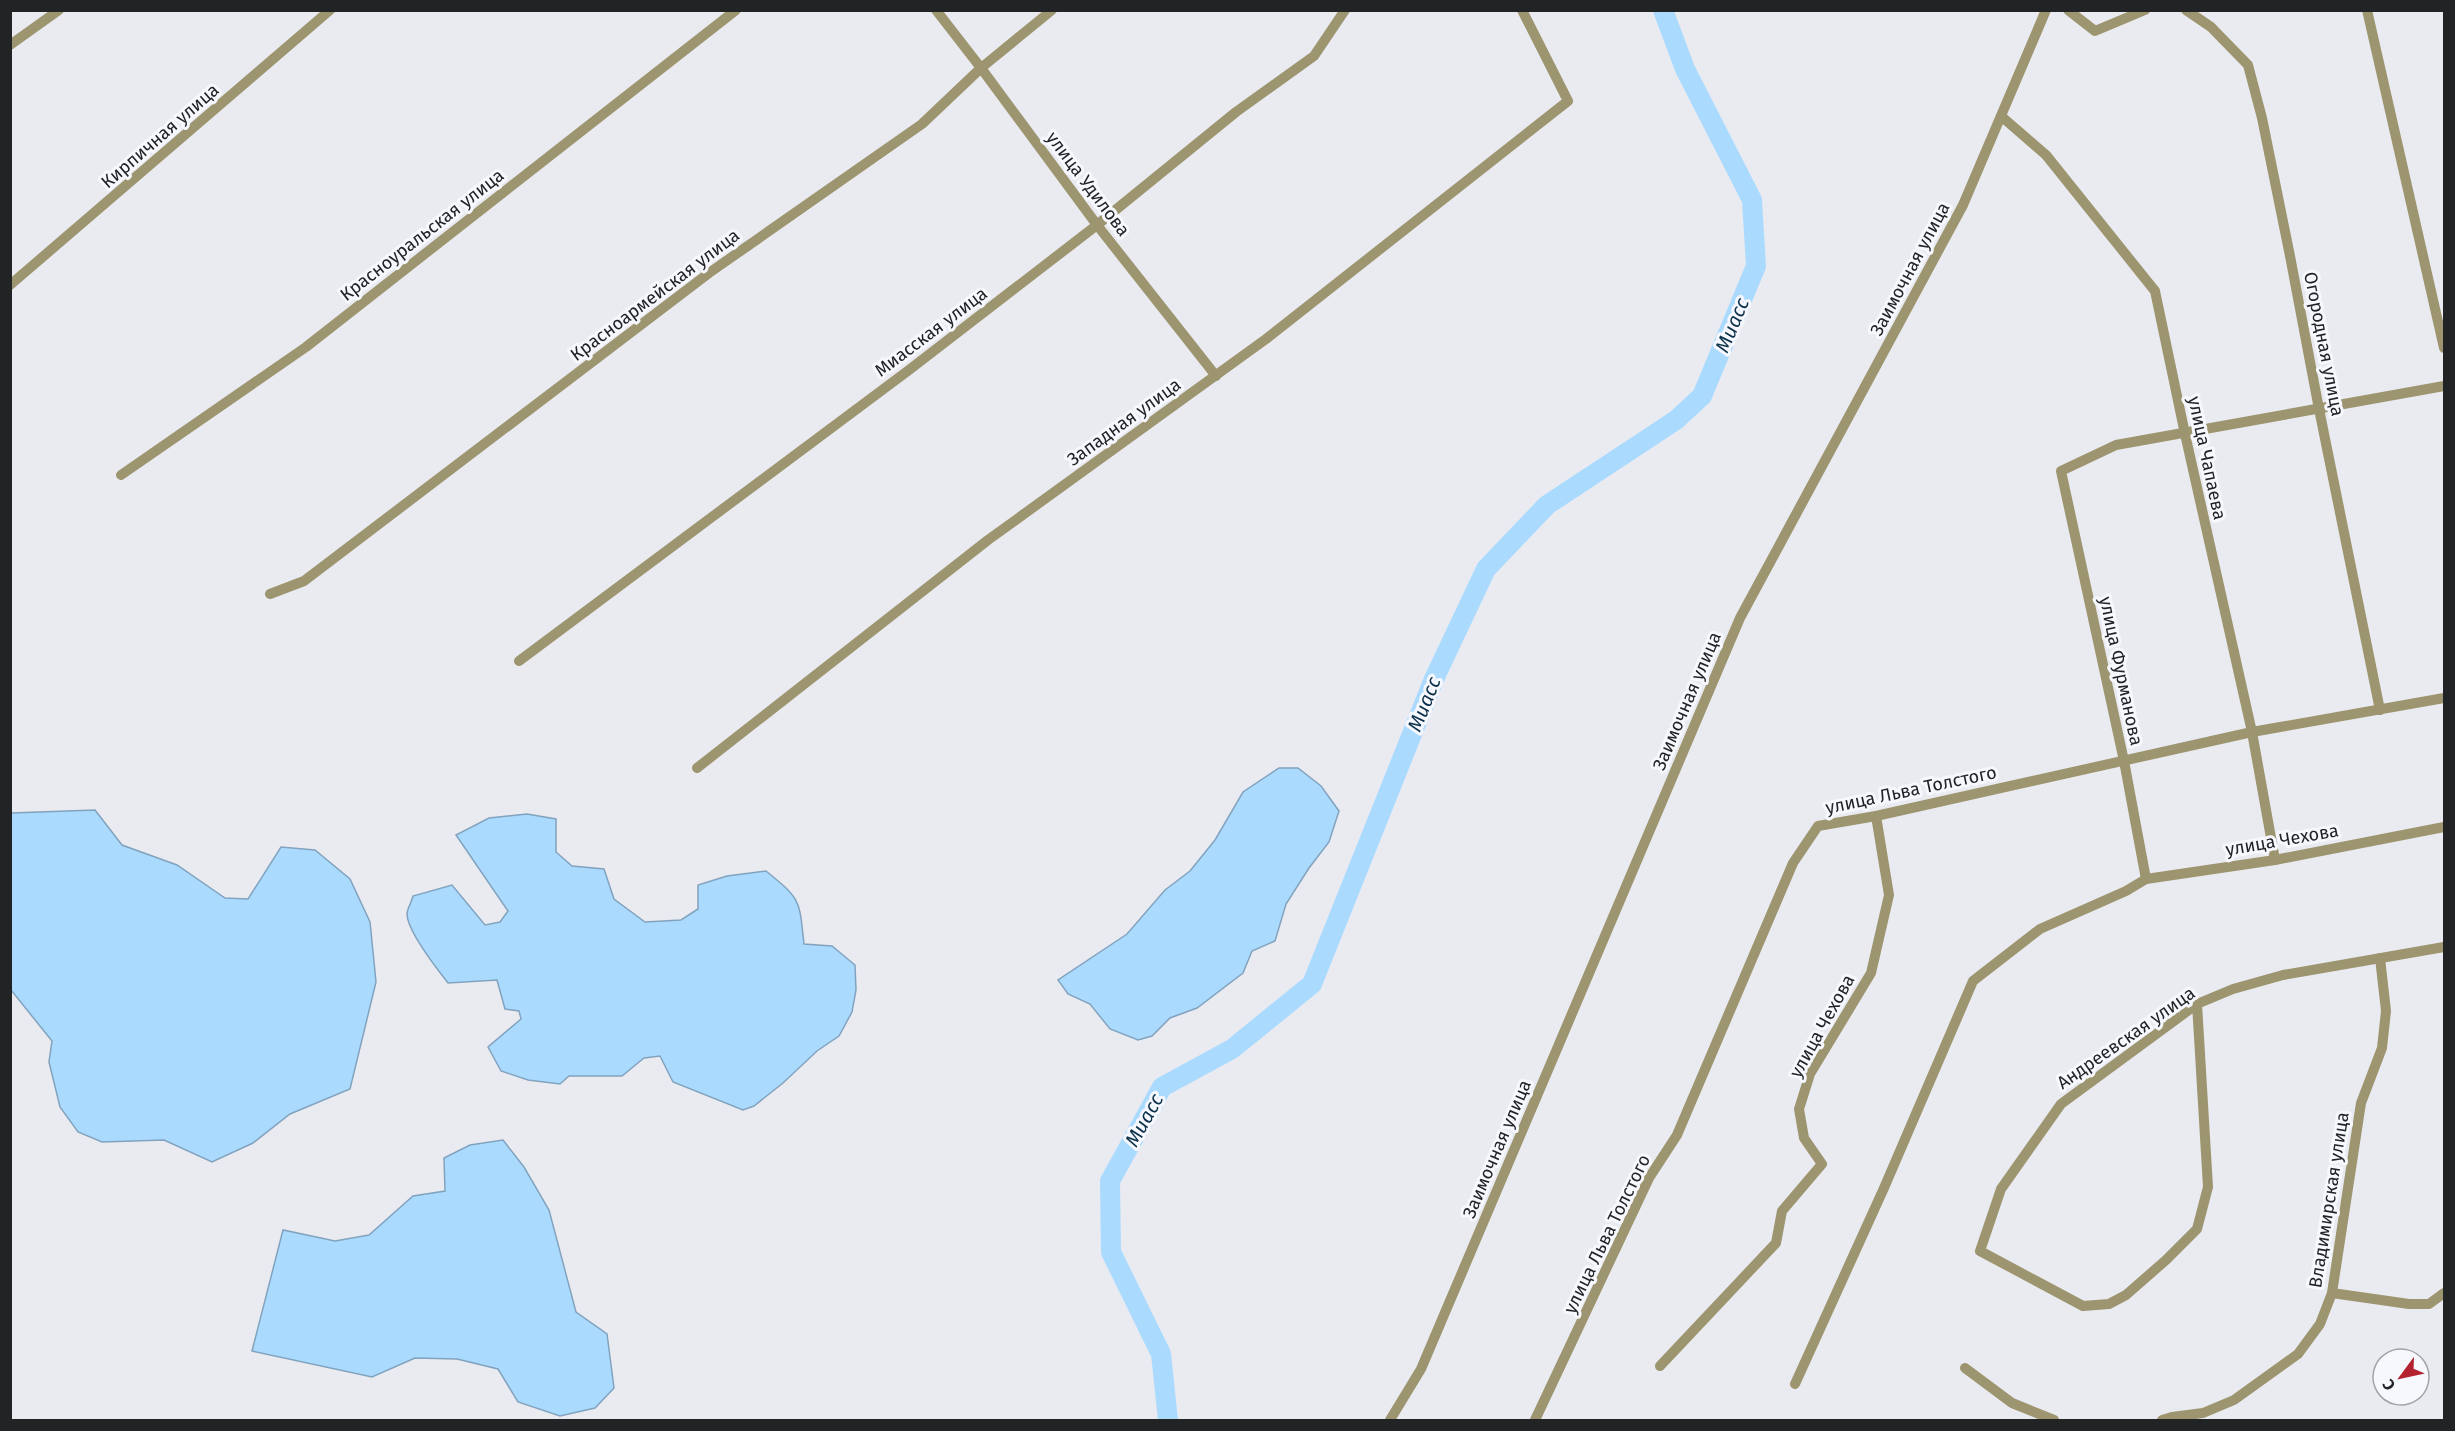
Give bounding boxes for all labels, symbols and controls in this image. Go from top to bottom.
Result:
street label: Кирпичная улица [97,79,223,193]
street label: улица Удилова [1042,127,1134,241]
street label: Красноуральская улица [336,164,508,306]
street label: Заимочная улица [1866,199,1954,339]
street label: Красноармейская улица [566,224,744,366]
street label: Огородная улица [2299,270,2349,418]
street label: Миасская улица [870,283,992,381]
water label: Миасс [1710,294,1754,356]
street label: Западная улица [1063,373,1185,471]
street label: улица Чапаева [2183,394,2231,522]
street label: улица Фурманова [2094,594,2148,748]
street label: Заимочная улица [1648,629,1726,773]
water label: Миасс [1402,673,1446,735]
street label: улица Льва Толстого [1824,761,1998,819]
street label: улица Чехова [2224,819,2340,861]
street label: улица Чехова [1785,971,1859,1081]
street label: Андреевская улица [2053,982,2199,1094]
street label: Заимочная улица [1458,1077,1536,1221]
water label: Миасс [1120,1089,1169,1151]
street label: Владимирская улица [2304,1110,2354,1290]
street label: улица Льва Толстого [1559,1151,1655,1317]
north arrow [2371,1347,2431,1407]
text: С [2378,1375,2399,1394]

